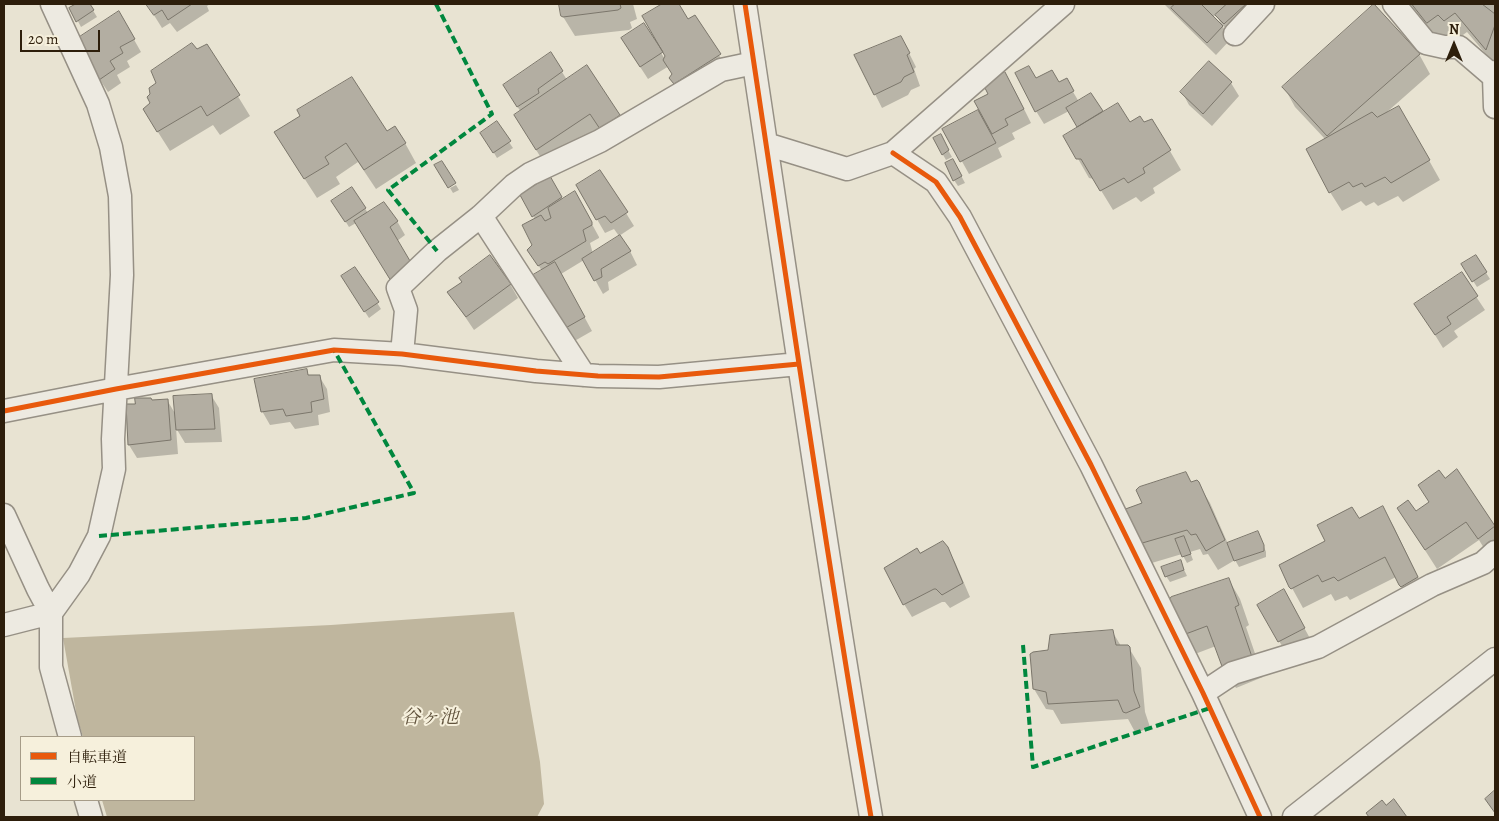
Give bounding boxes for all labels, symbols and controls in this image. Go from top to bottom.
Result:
scale bar [22,20,102,52]
north arrow [1429,20,1479,70]
text: N [1449,20,1459,39]
text: 20 m [28,29,59,49]
water label: 谷ヶ池 [402,707,458,729]
legend [20,736,195,801]
text: 自転車道 [67,747,127,767]
text: 小道 [67,772,97,792]

